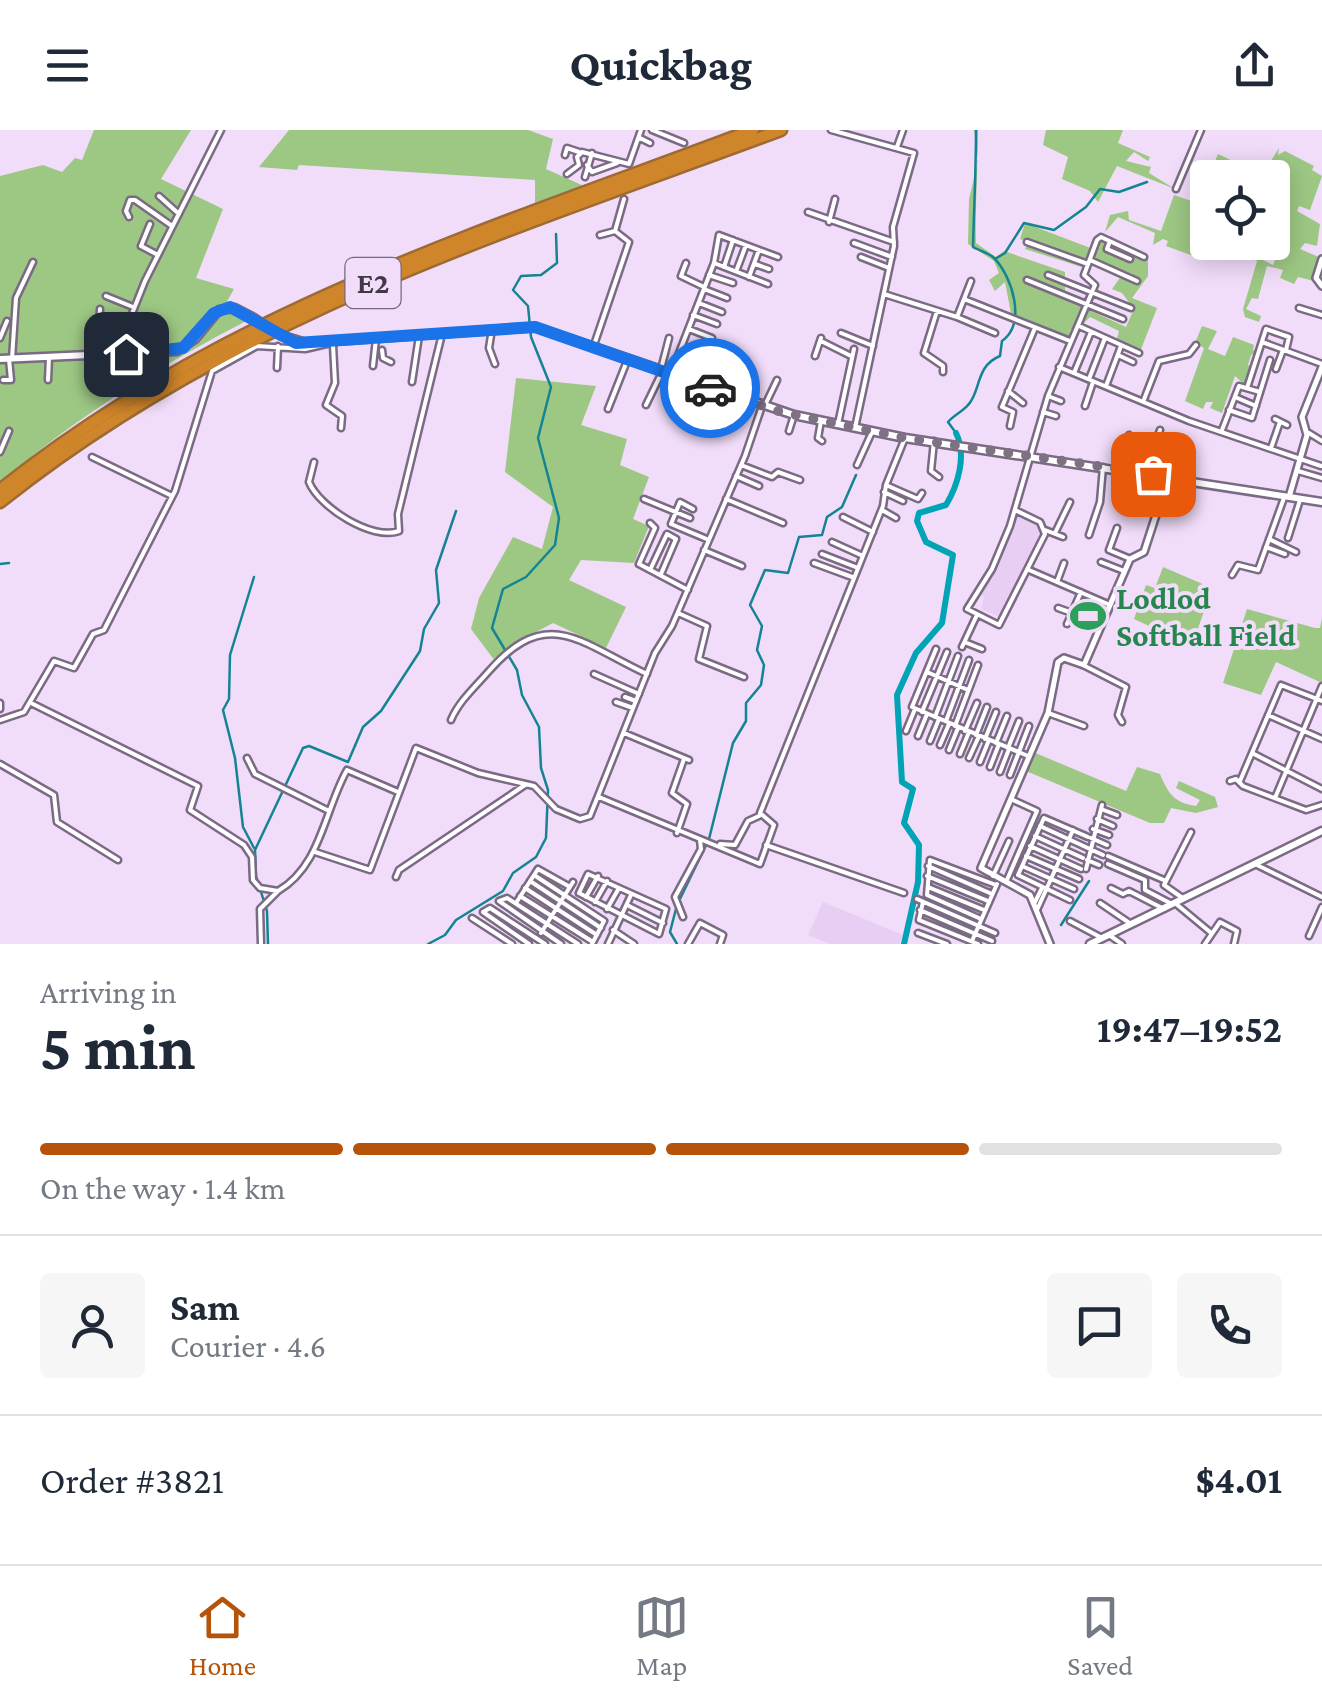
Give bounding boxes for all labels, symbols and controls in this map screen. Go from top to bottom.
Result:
icon: menu [40,38,95,93]
icon: share [1227,38,1282,93]
text: Quickbag [570,40,752,90]
map controls [1190,160,1290,260]
button: locate [1190,160,1290,260]
road number: E2 [346,258,400,308]
pin [84,312,169,397]
icon: home [99,327,154,382]
courier [660,338,760,438]
icon: car [683,361,738,416]
pin [1111,432,1196,517]
icon: bag [1126,447,1181,502]
place label: Lodlod Softball Field [1116,580,1296,653]
sports icon: Lodlod Softball Field [1069,597,1107,635]
text: Arriving in [40,974,177,1010]
text: 19:47–19:52 [1097,1008,1282,1050]
text: 5 min [40,1011,196,1083]
text: On the way · 1.4 km [40,1170,285,1206]
button: person [40,1273,145,1378]
button: chat [1047,1273,1152,1378]
button: phone [1177,1273,1282,1378]
text: Sam [170,1286,240,1328]
text: Courier · 4.6 [170,1328,326,1364]
text: Order #3821 [40,1459,224,1501]
text: $4.01 [1196,1459,1282,1501]
tab: Home [189,1590,256,1681]
tab: Map [634,1590,689,1681]
tab: Saved [1067,1590,1133,1681]

